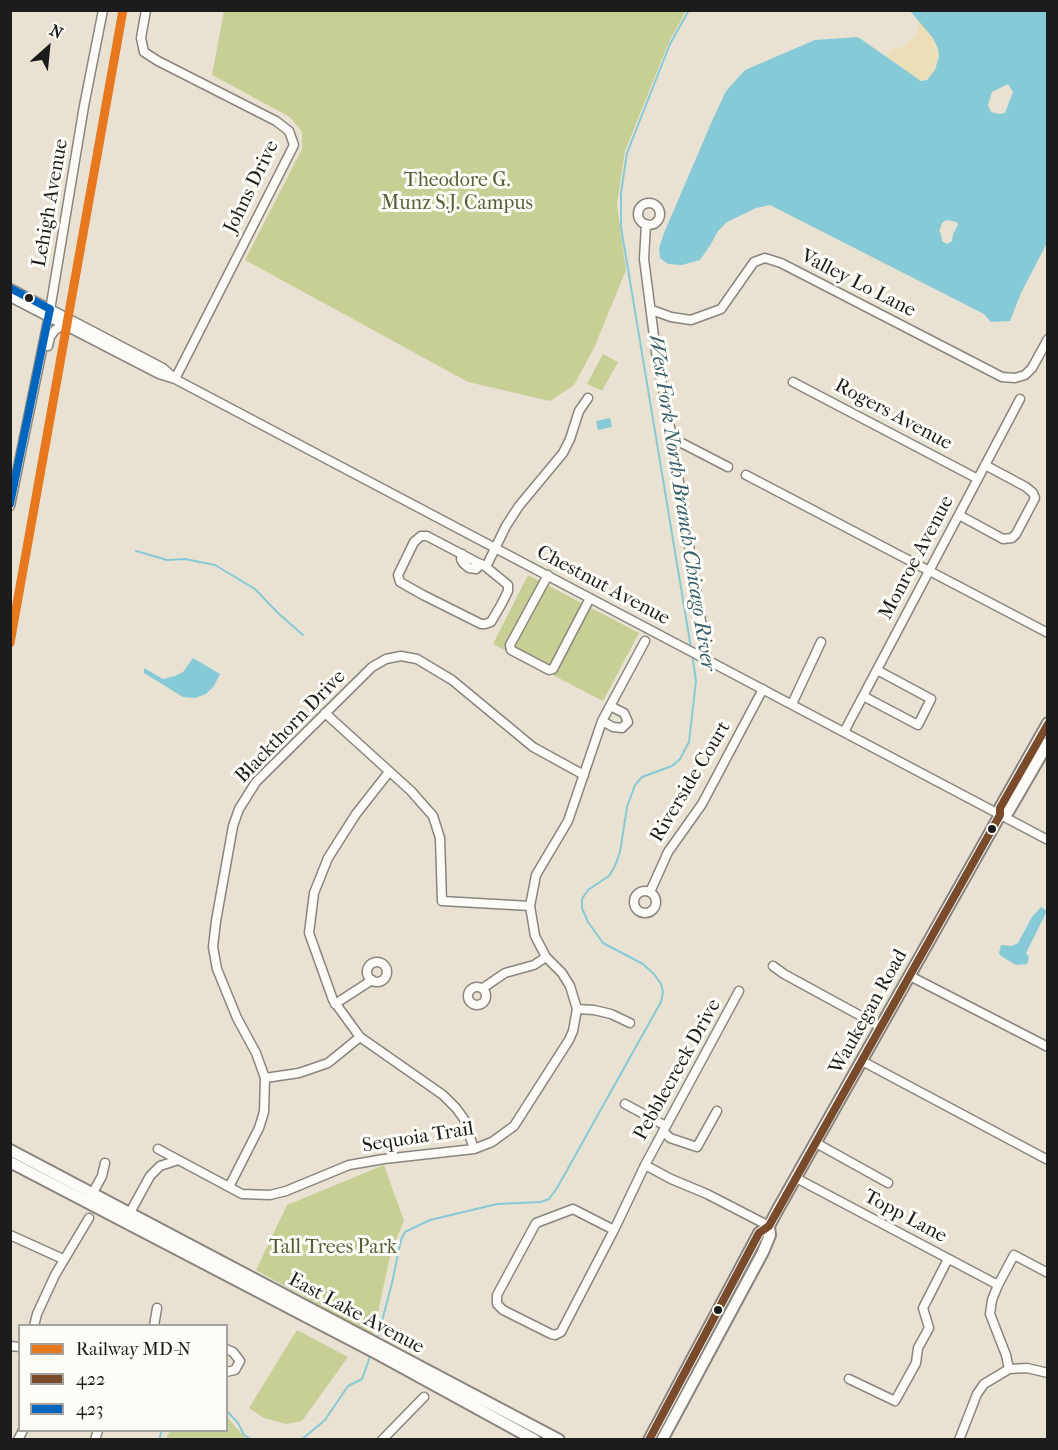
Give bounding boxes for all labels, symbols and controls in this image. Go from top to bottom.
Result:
north arrow [18,18,78,78]
text: N [47,20,66,43]
street label: Lehigh Avenue [28,137,74,269]
street label: Johns Drive [219,137,285,237]
park label: Theodore G. Munz S.J. Campus [381,169,533,216]
street label: Valley Lo Lane [796,245,920,323]
unlabelled marker [23,292,35,304]
water label: West Fork North Branch Chicago River [642,333,720,673]
street label: Rogers Avenue [830,374,956,456]
street label: Monroe Avenue [874,492,960,624]
street label: Chestnut Avenue [532,541,674,631]
street label: Blackthorn Drive [231,665,351,789]
street label: Riverside Court [645,717,737,847]
unlabelled marker [986,823,998,835]
street label: Waukegan Road [825,945,913,1079]
street label: Pebblecreek Drive [629,995,727,1145]
street label: Sequoia Trail [361,1117,475,1159]
street label: Topp Lane [859,1185,951,1249]
park label: Tall Trees Park [269,1236,397,1260]
street label: East Lake Avenue [284,1268,428,1360]
unlabelled marker [712,1304,724,1316]
legend [18,1324,228,1432]
text: Railway MD-N [76,1339,191,1360]
text: 422 [76,1369,105,1390]
text: 423 [76,1399,103,1420]

